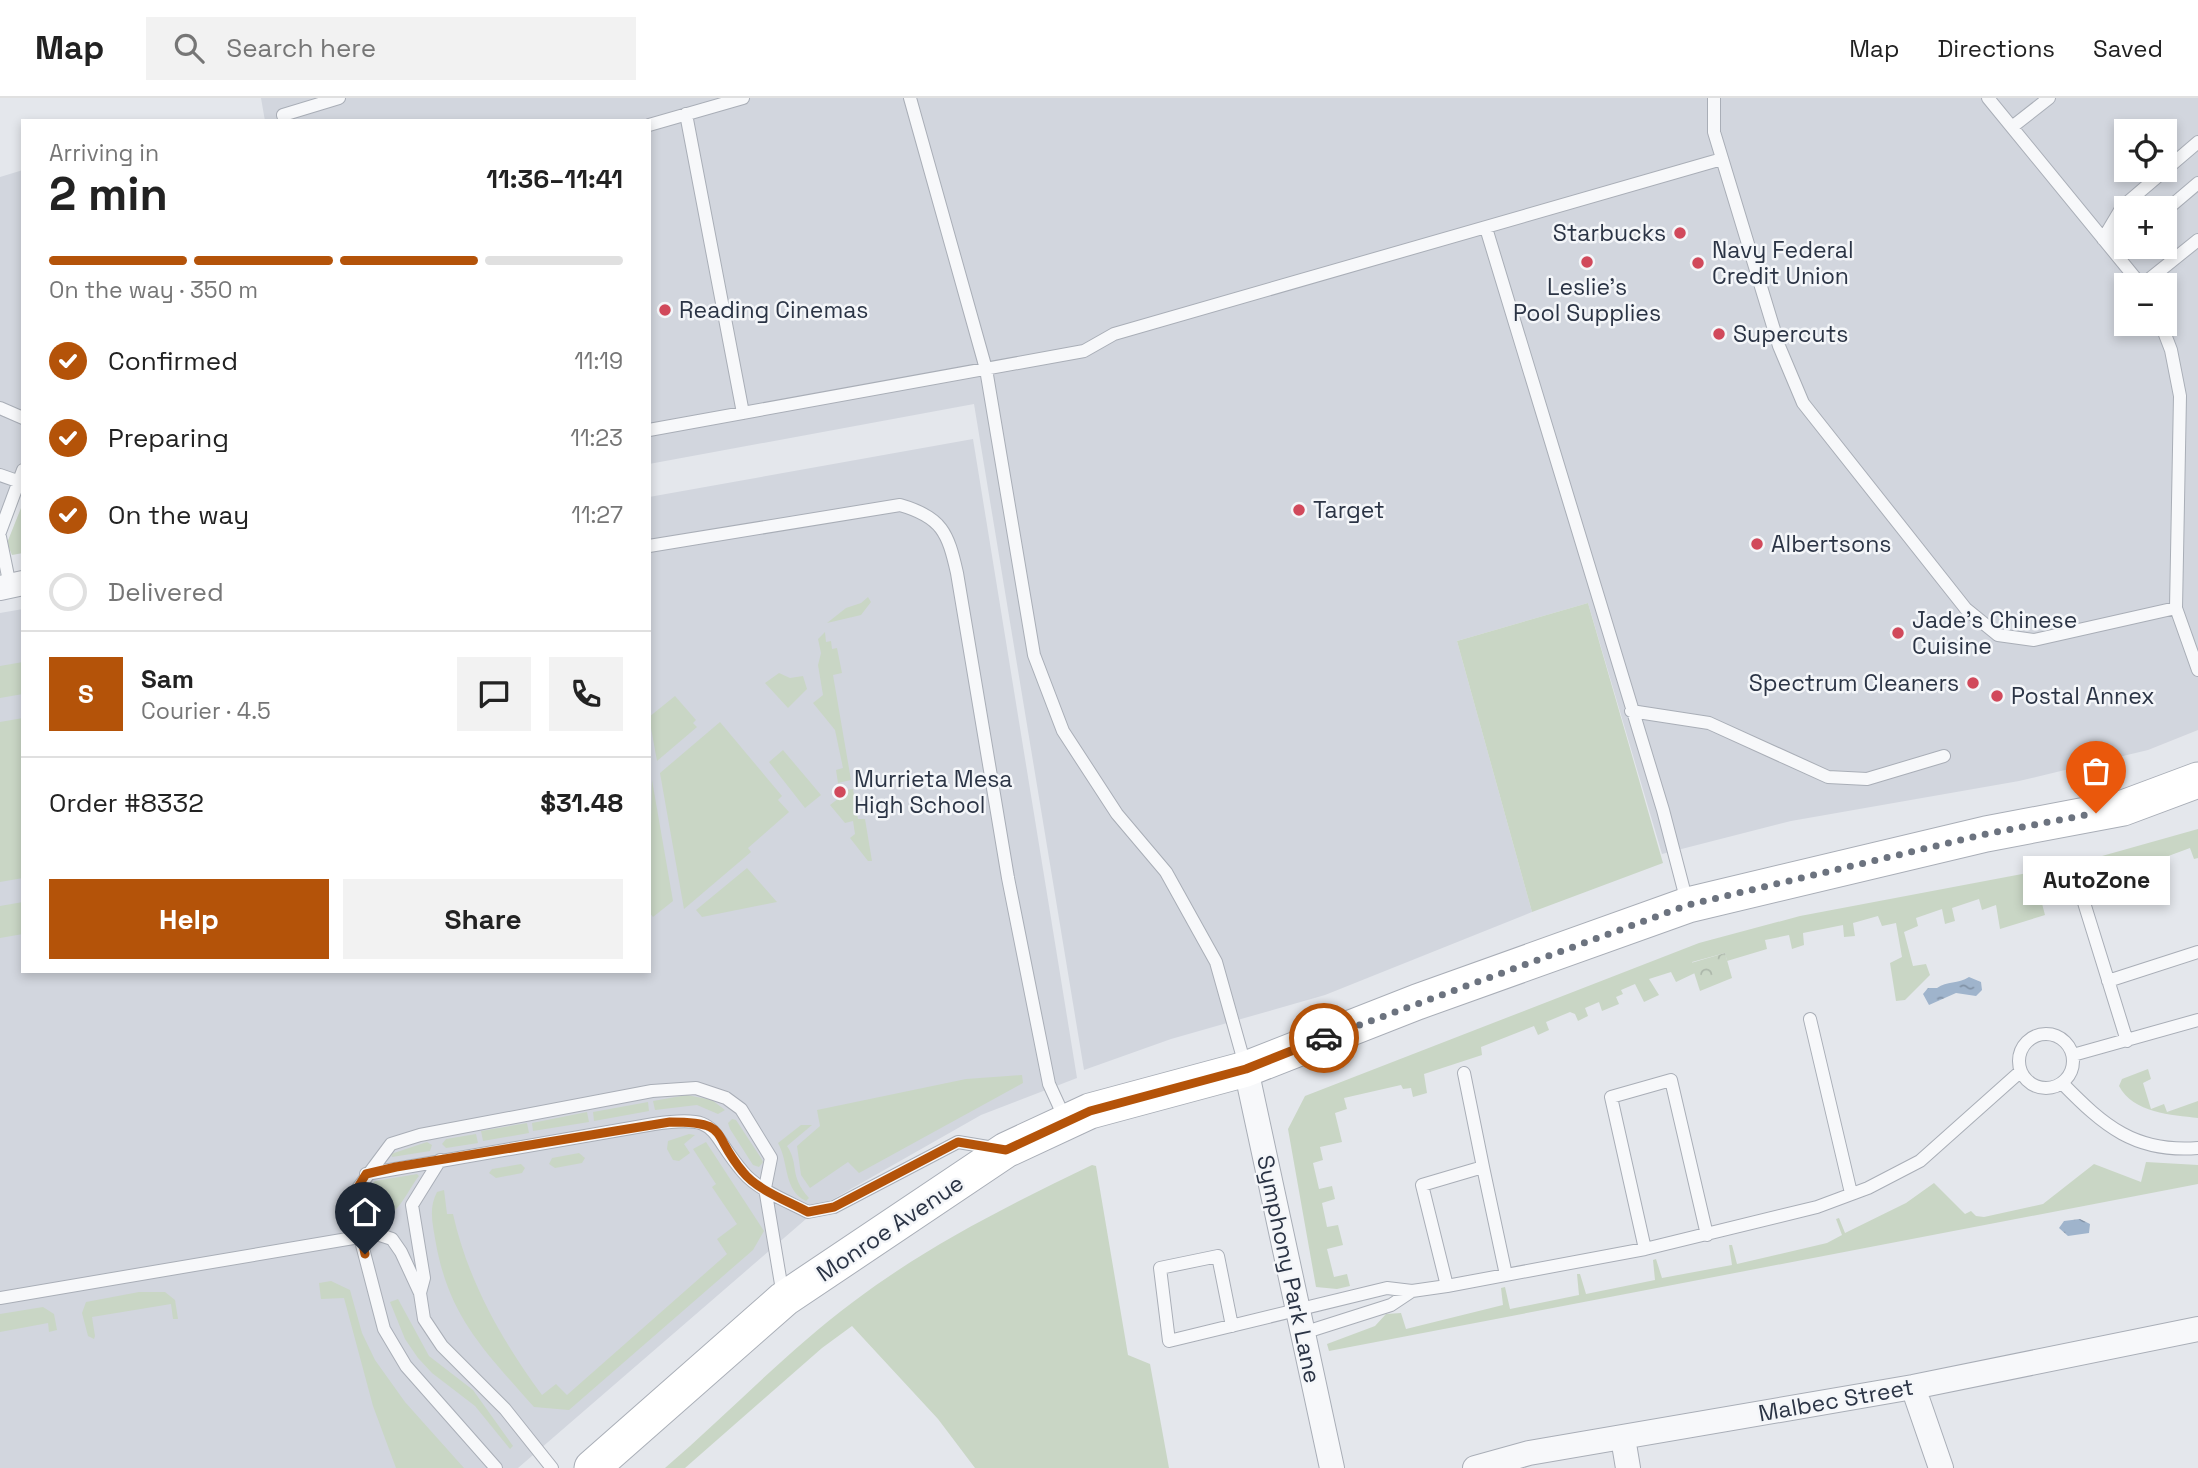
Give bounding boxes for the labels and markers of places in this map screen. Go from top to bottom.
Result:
place label: Starbucks [1553,218,1666,248]
marker: Starbucks [1672,225,1688,241]
place label: Navy Federal Credit Union [1712,235,1854,291]
marker: Leslie's Pool Supplies [1579,254,1595,270]
marker: Navy Federal Credit Union [1690,255,1706,271]
place label: Leslie's Pool Supplies [1513,272,1661,328]
place label: Reading Cinemas [679,295,868,325]
marker: Reading Cinemas [657,302,673,318]
place label: Supercuts [1733,319,1848,349]
marker: Supercuts [1711,326,1727,342]
place label: Target [1313,495,1385,525]
marker: Target [1291,502,1307,518]
place label: Albertsons [1771,529,1891,559]
marker: Albertsons [1749,536,1765,552]
place label: Jade's Chinese Cuisine [1912,605,2077,661]
marker: Jade's Chinese Cuisine [1890,625,1906,641]
place label: Spectrum Cleaners [1749,668,1959,698]
marker: Spectrum Cleaners [1965,675,1981,691]
place label: Postal Annex [2011,681,2155,711]
marker: Postal Annex [1989,688,2005,704]
pin [2066,741,2126,813]
place label: Murrieta Mesa High School [854,764,1013,820]
marker: Murrieta Mesa High School [832,784,848,800]
callout: AutoZone [2022,855,2170,904]
pin [335,1182,395,1254]

